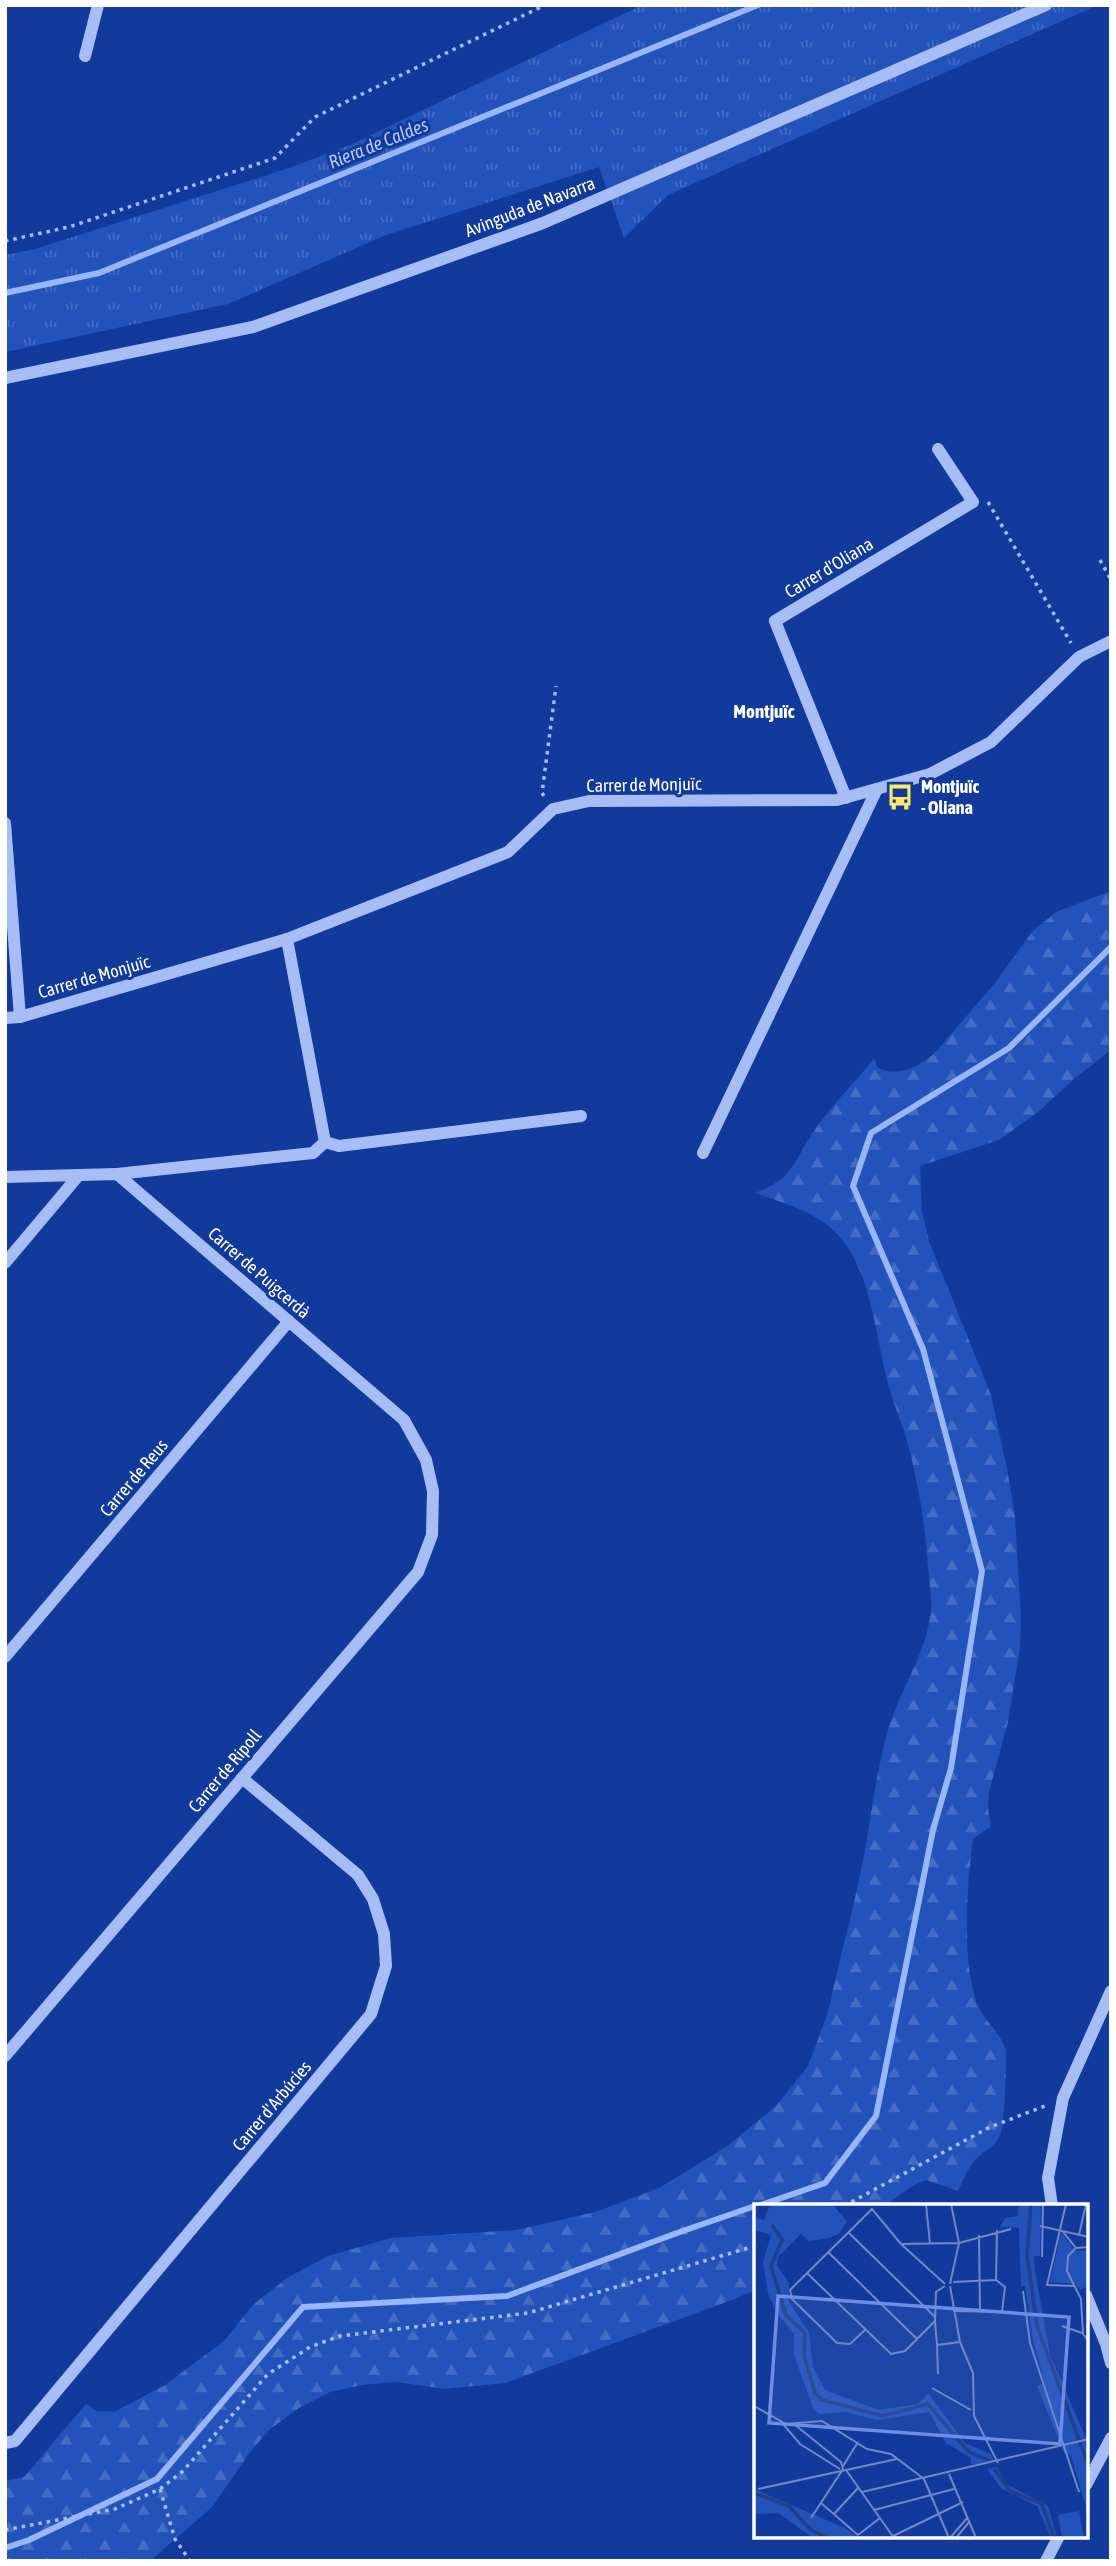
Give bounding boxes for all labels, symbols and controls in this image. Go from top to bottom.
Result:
water label: Riera de Caldes [325,113,431,173]
street label: Avinguda de Navarra [462,172,598,241]
street label: Carrer d'Oliana [781,533,877,602]
district label: Montjuïc [733,700,795,722]
street label: Carrer de Monjuïc [586,773,702,796]
place label: Montjuïc - Oliana [921,776,979,818]
bus stop icon: Montjuïc - Oliana [885,782,915,812]
street label: Carrer de Monjuïc [36,950,152,1002]
street label: Carrer de Puigcerdà [204,1223,315,1323]
street label: Carrer de Reus [95,1435,172,1521]
street label: Carrer de Ripoll [184,1725,266,1816]
street label: Carrer d'Arbúcies [228,2056,315,2155]
inset map [754,2204,1088,2538]

